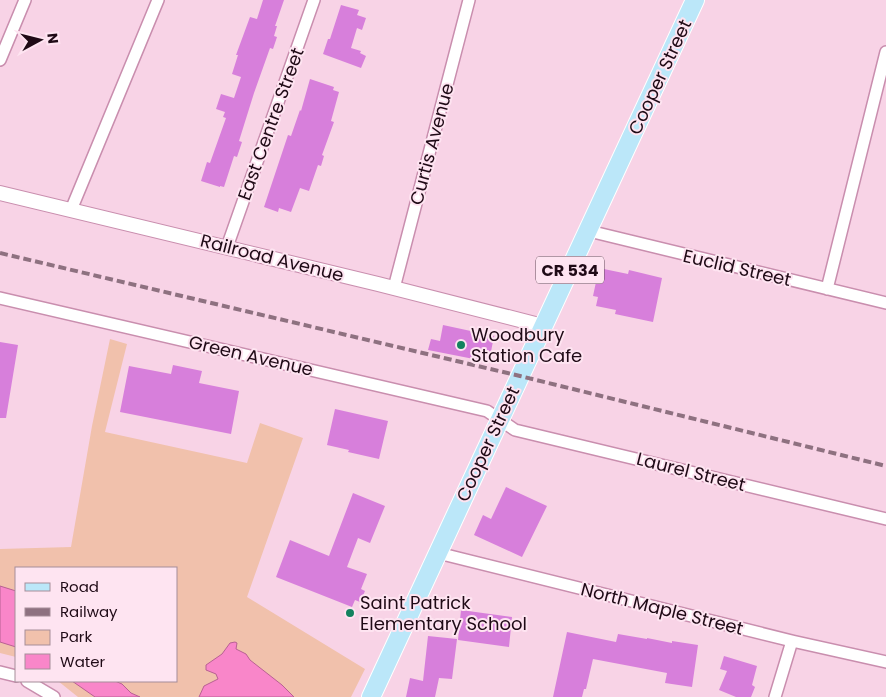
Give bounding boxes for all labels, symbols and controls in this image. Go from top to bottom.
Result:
north arrow [15,15,65,65]
street label: Cooper Street [622,15,697,138]
text: N [42,32,63,45]
street label: East Centre Street [231,44,310,204]
street label: Curtis Avenue [403,80,460,207]
street label: Railroad Avenue [198,228,346,287]
street label: Euclid Street [681,243,794,292]
road number: CR 534 [536,256,604,284]
place label: Woodbury Station Cafe [471,322,582,368]
street label: Green Avenue [186,329,316,382]
marker: Woodbury Station Cafe [455,339,467,351]
street label: Cooper Street [450,382,525,505]
street label: Laurel Street [634,446,748,497]
legend [15,567,178,682]
text: Road [60,576,99,597]
street label: North Maple Street [578,576,746,641]
place label: Saint Patrick Elementary School [360,590,527,636]
text: Railway [60,601,118,622]
marker: Saint Patrick Elementary School [344,607,356,619]
text: Park [60,626,92,647]
text: Water [60,651,106,672]

